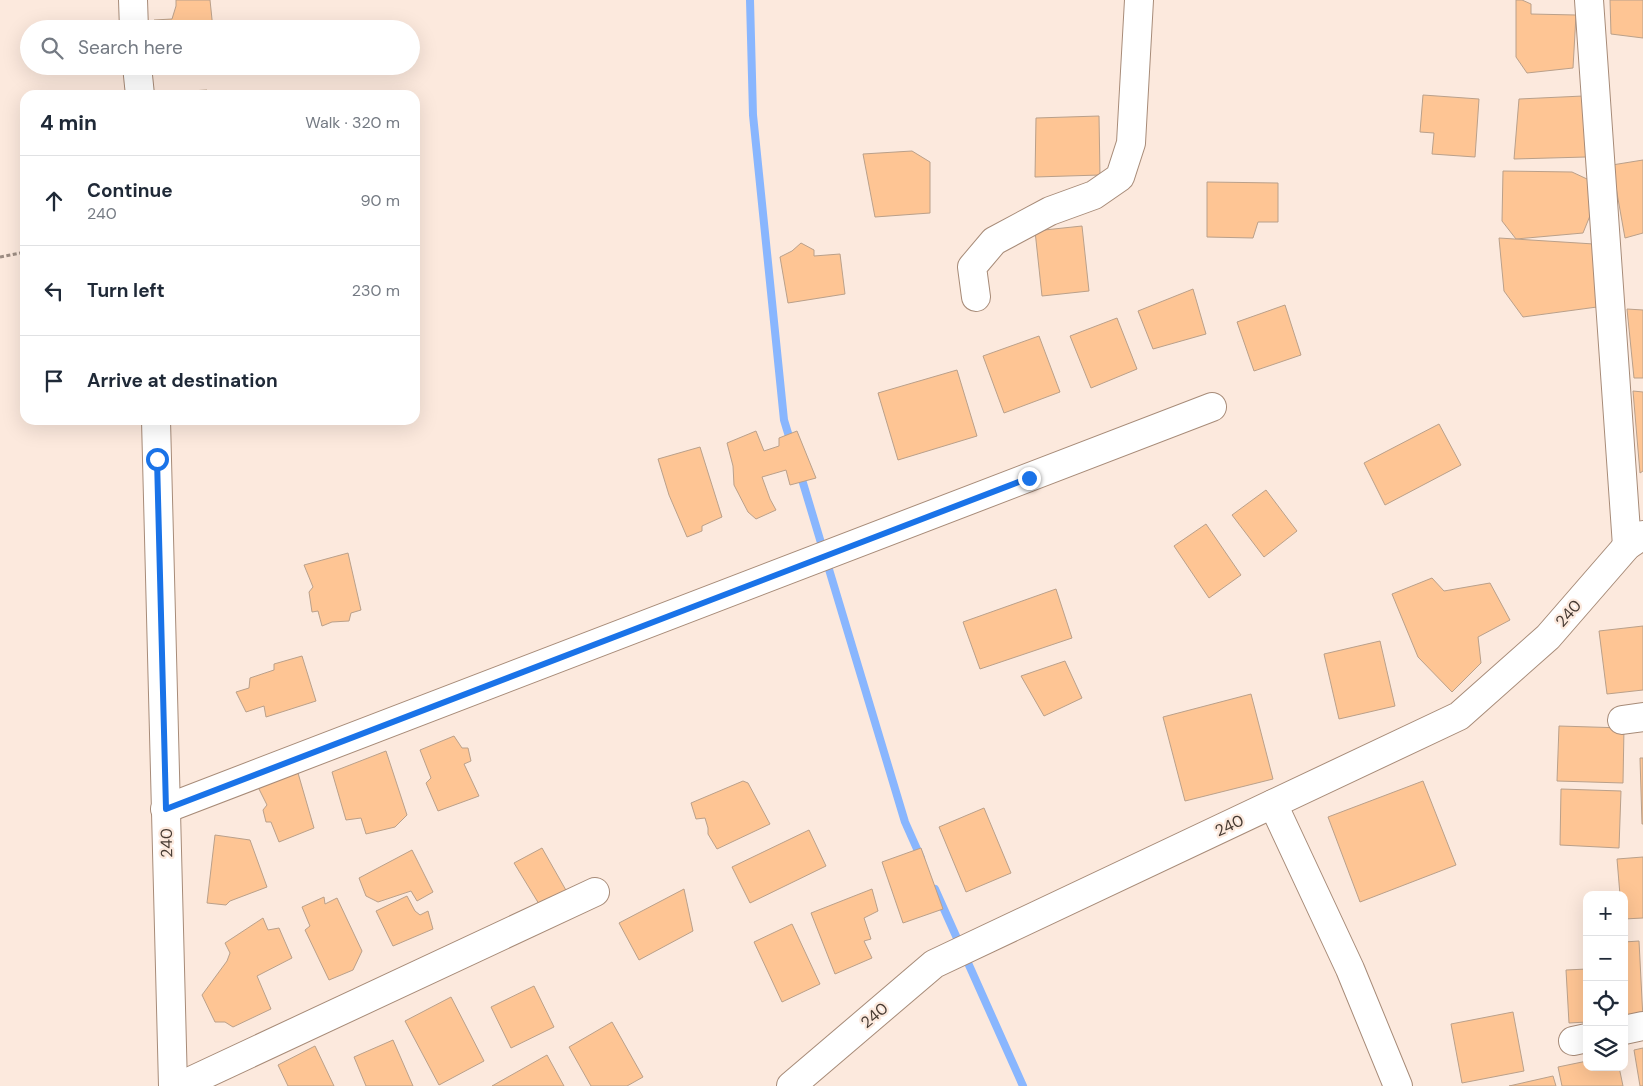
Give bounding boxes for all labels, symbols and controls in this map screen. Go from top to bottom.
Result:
search box [20,20,420,75]
icon: search [38,34,66,62]
text: Search here [78,35,183,60]
text: 4 min [40,109,97,137]
text: Walk · 320 m [305,112,400,133]
text: Continue [87,178,173,203]
icon: ahead [40,187,68,215]
text: 90 m [360,190,400,211]
text: 240 [87,203,117,224]
icon: left [40,277,68,305]
text: Turn left [87,278,165,303]
text: 230 m [352,280,400,301]
icon: arrive [40,367,68,395]
text: Arrive at destination [87,368,278,393]
route start [146,448,169,471]
route end [1018,467,1041,490]
street label: 240 [1551,595,1586,631]
street label: 240 [1211,810,1247,841]
street label: 240 [156,828,177,858]
map controls [1583,891,1628,1071]
button: + [1583,891,1628,936]
button: − [1583,936,1628,981]
button: locate [1583,981,1628,1026]
street label: 240 [856,998,892,1033]
button: layers [1583,1026,1628,1071]

